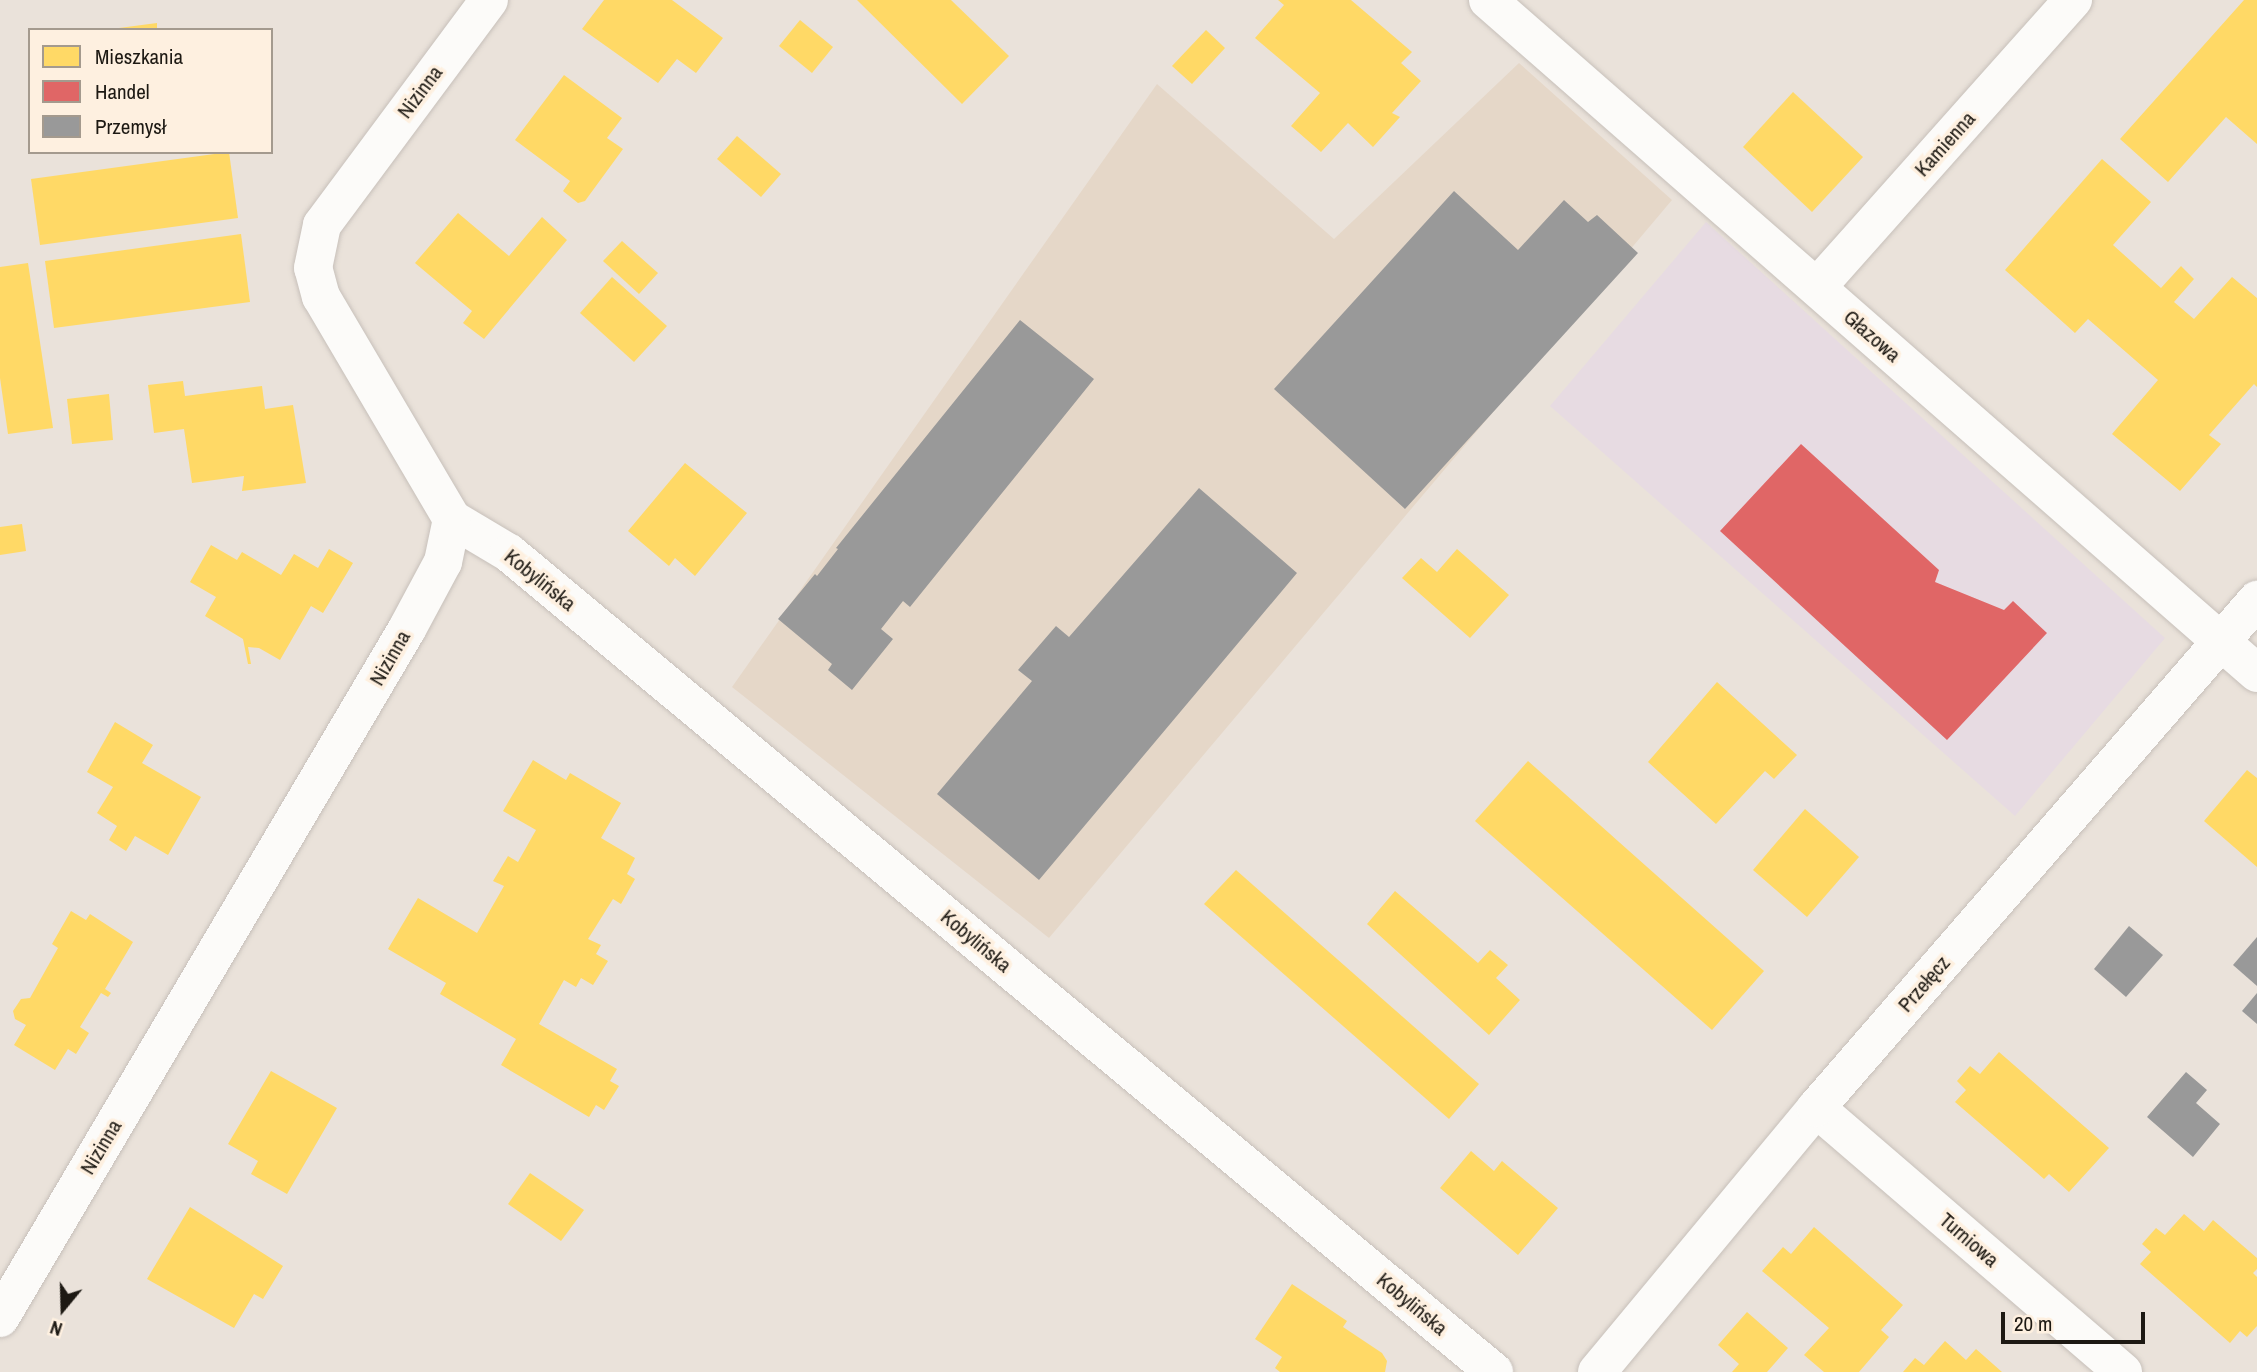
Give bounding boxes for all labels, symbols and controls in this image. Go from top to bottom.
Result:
legend [28,28,273,154]
text: Mieszkania [95,42,183,71]
street label: Nizinna [392,61,448,123]
text: Handel [95,77,150,106]
street label: Kamienna [1909,106,1981,182]
text: Przemysł [95,112,166,141]
street label: Głazowa [1838,305,1906,367]
street label: Kobylińska [499,544,581,616]
street label: Nizinna [364,626,416,690]
street label: Kobylińska [936,904,1016,978]
street label: Przełęcz [1893,951,1955,1017]
street label: Nizinna [75,1115,127,1179]
street label: Turniowa [1934,1207,2004,1273]
street label: Kobylińska [1372,1267,1452,1341]
north arrow [28,1274,98,1344]
scale bar [2005,1298,2148,1342]
text: 20 m [2014,1309,2052,1338]
text: N [47,1315,66,1343]

